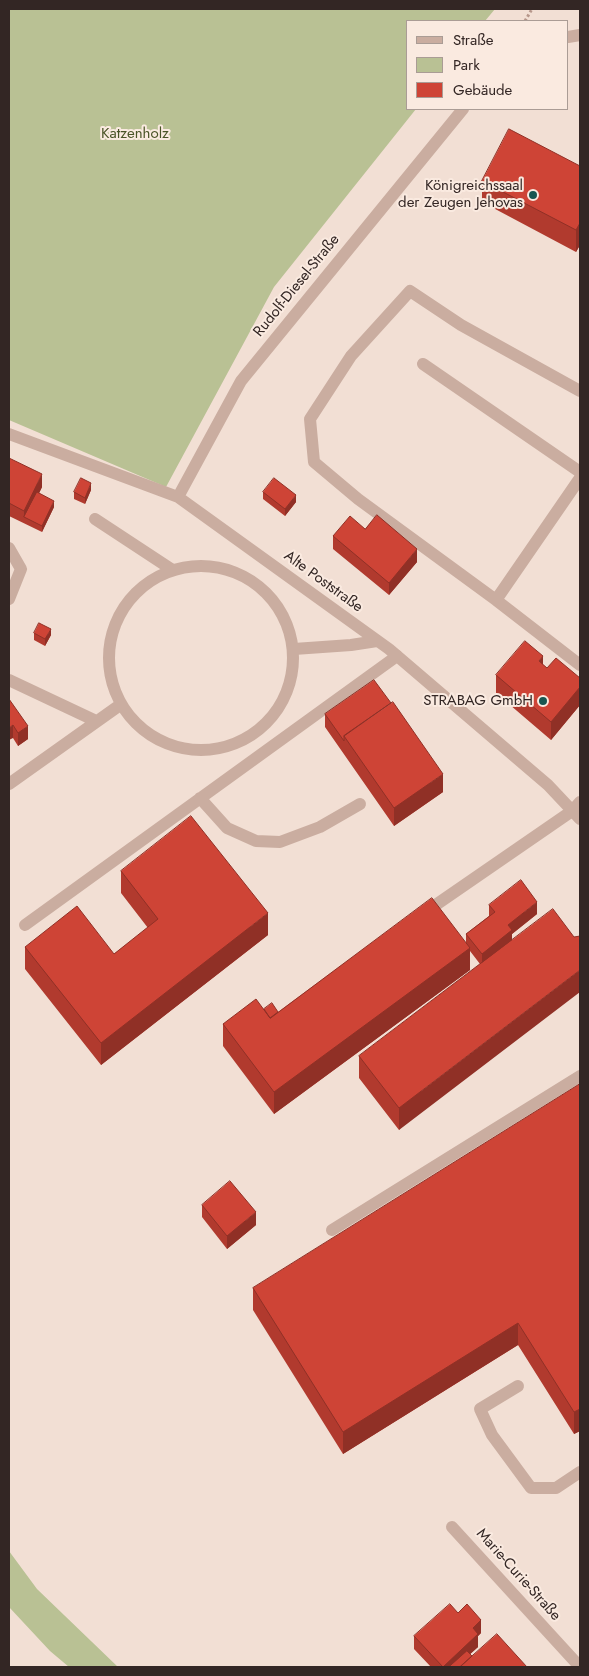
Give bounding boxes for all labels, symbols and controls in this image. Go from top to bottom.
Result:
legend [406,20,569,110]
text: Straße [453,29,493,51]
text: Park [453,54,480,76]
text: Gebäude [453,79,512,101]
park label: Katzenholz [101,125,169,143]
place label: Königreichssaal der Zeugen Jehovas [398,177,523,212]
marker: Königreichssaal der Zeugen Jehovas [527,189,539,201]
street label: Rudolf-Diesel-Straße [250,231,344,341]
street label: Alte Poststraße [280,547,366,617]
place label: STRABAG GmbH [423,692,533,710]
marker: STRABAG GmbH [537,695,549,707]
street label: Marie-Curie-Straße [472,1525,564,1625]

